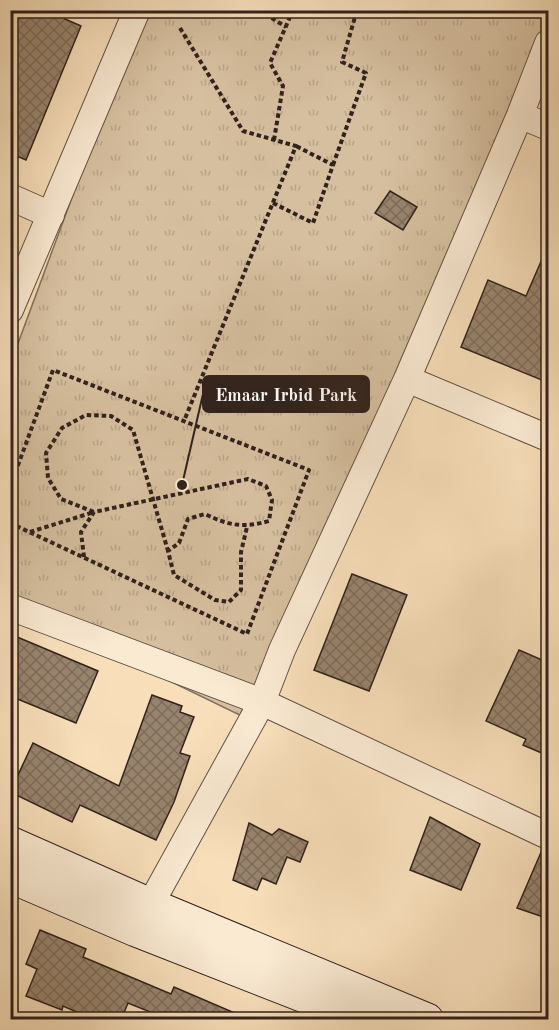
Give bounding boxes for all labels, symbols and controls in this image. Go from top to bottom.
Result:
callout: Emaar Irbid Park [203,376,369,412]
text: Emaar Irbid Park [215,387,357,405]

